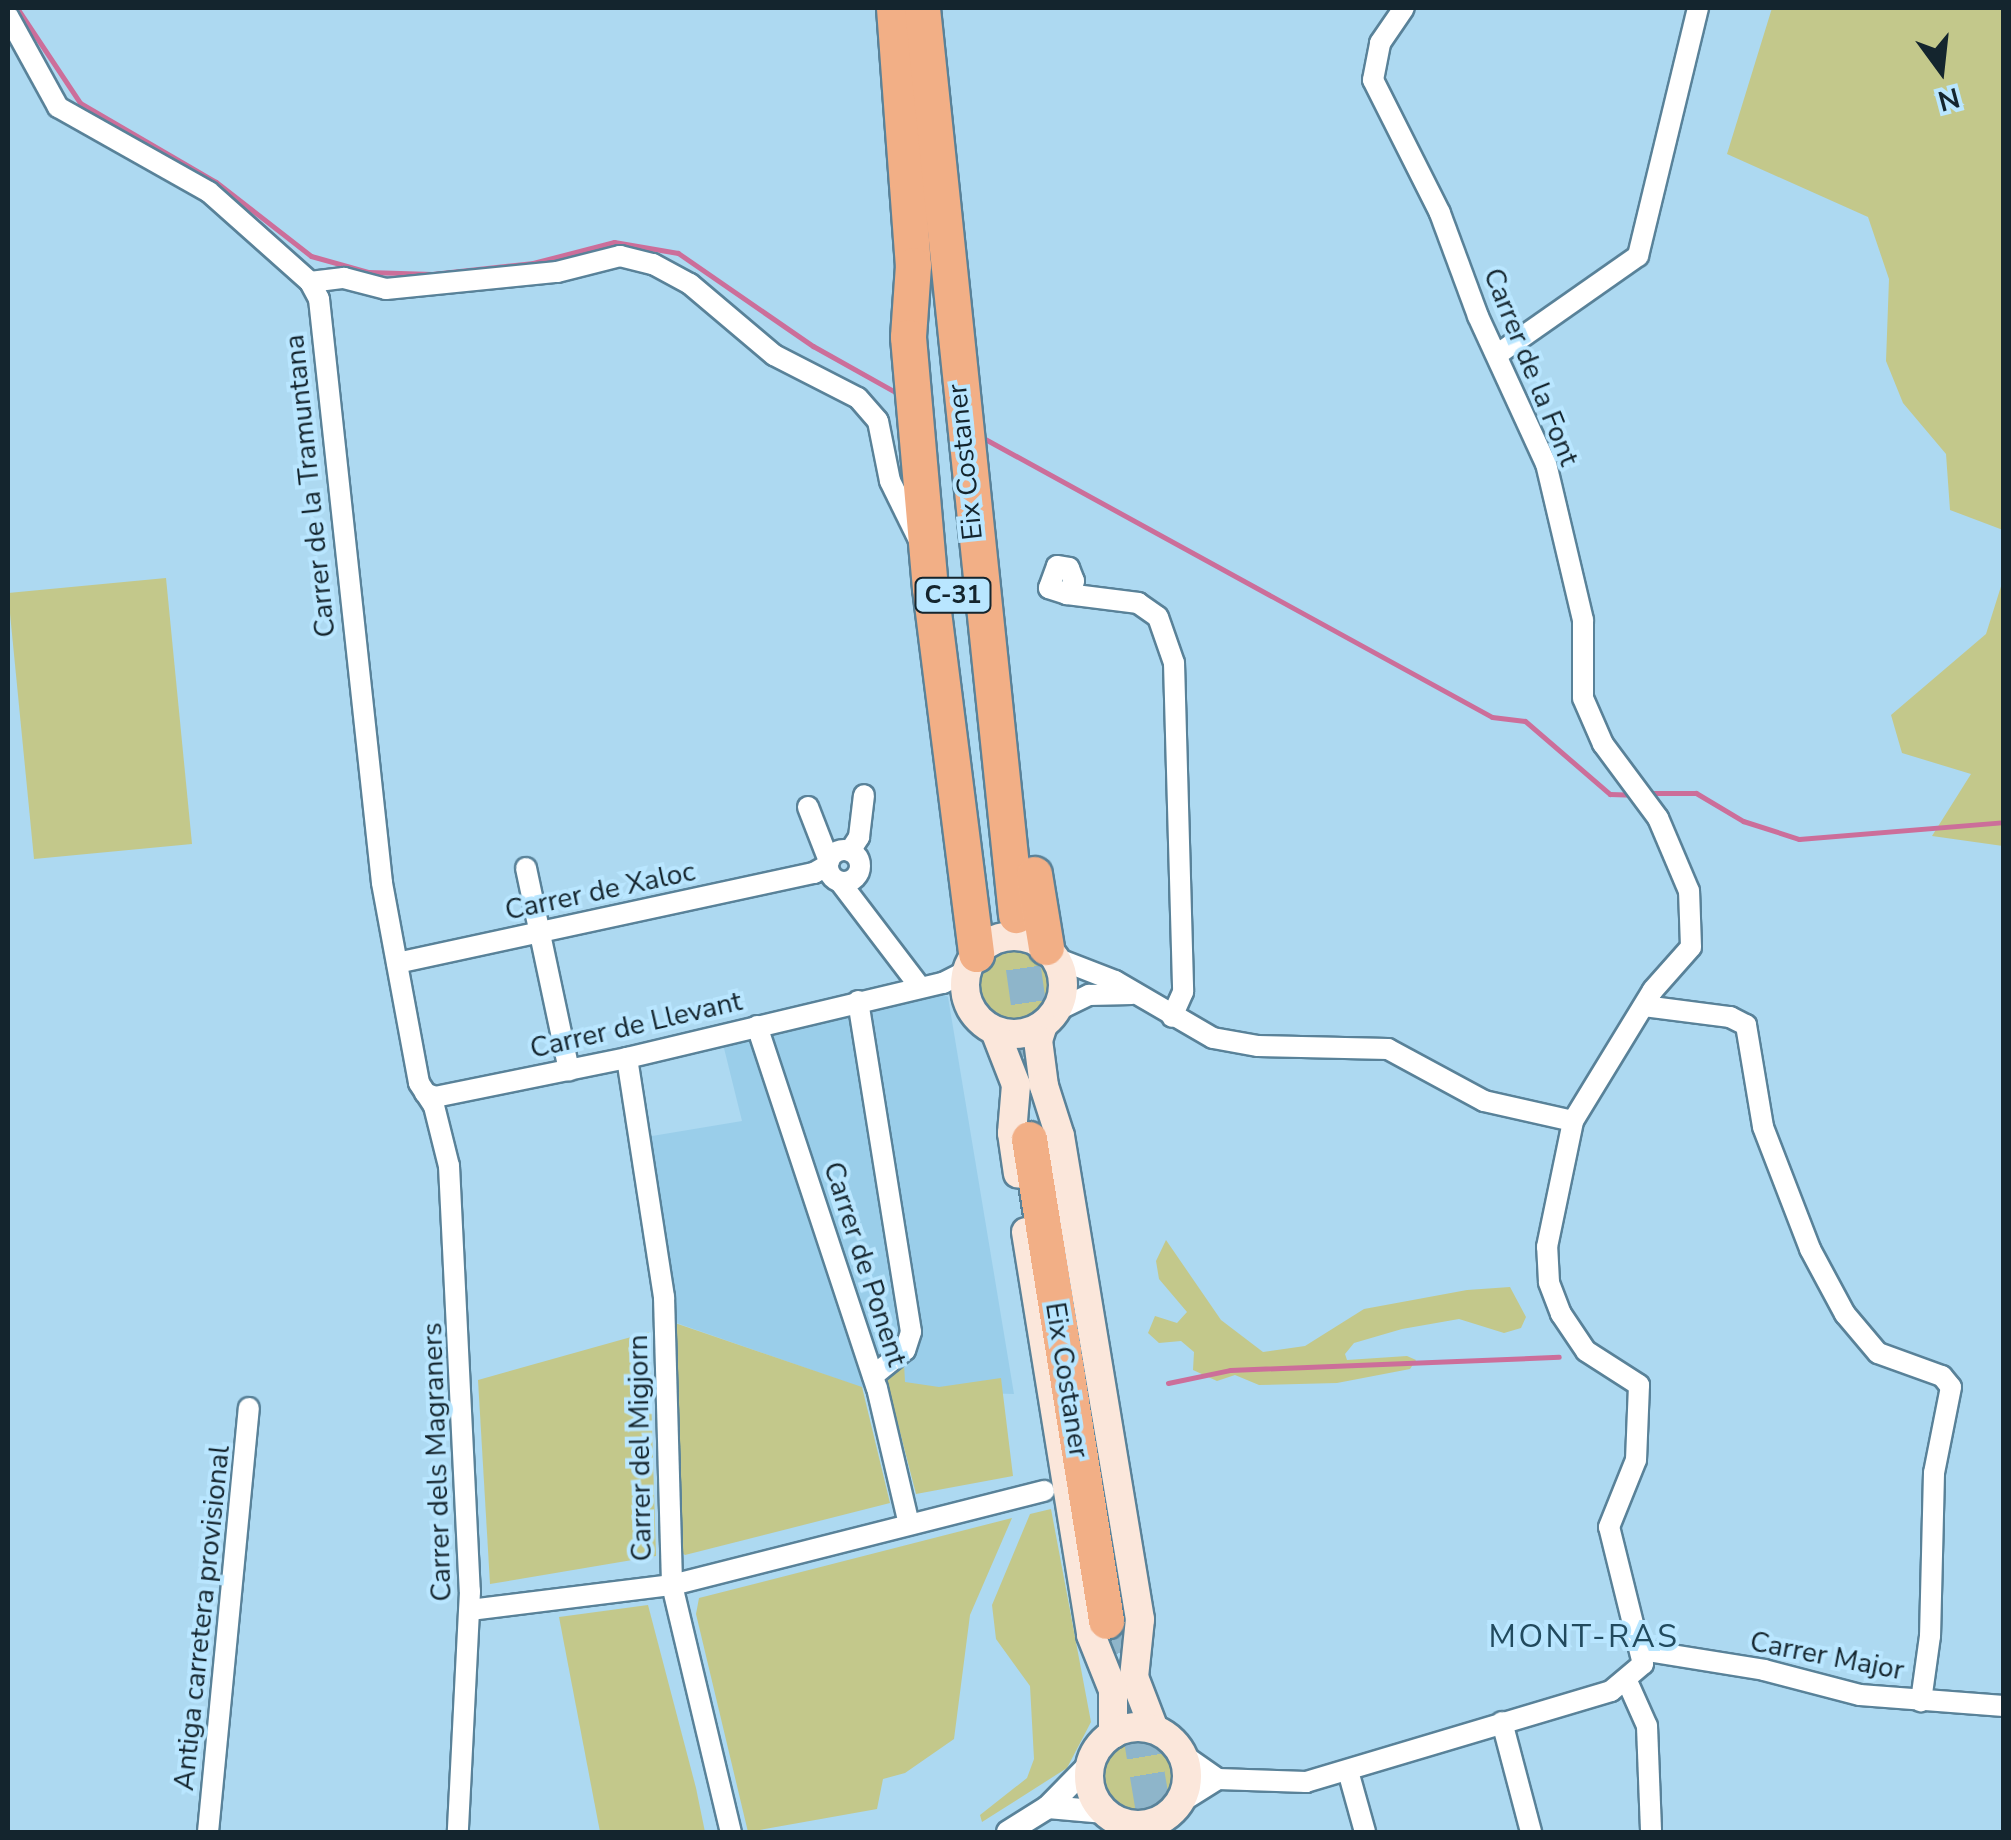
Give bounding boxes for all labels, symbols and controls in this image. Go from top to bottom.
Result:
north arrow [1891,20,1991,120]
text: N [1934,78,1964,120]
street label: Carrer de la Font [1476,263,1586,471]
street label: Carrer de la Tramuntana [277,333,343,639]
street label: Eix Costaner [940,382,990,542]
road number: C-31 [913,575,993,615]
street label: Carrer de Xaloc [502,854,698,928]
street label: Carrer de Llevant [527,984,745,1066]
street label: Carrer de Ponent [816,1158,914,1370]
street label: Eix Costaner [1038,1300,1096,1460]
street label: Carrer dels Magraners [415,1322,459,1602]
street label: Carrer del Migjorn [621,1334,659,1562]
street label: Antiga carretera provisional [167,1444,237,1792]
district label: MONT-RAS [1489,1618,1679,1656]
street label: Carrer Major [1747,1625,1907,1687]

